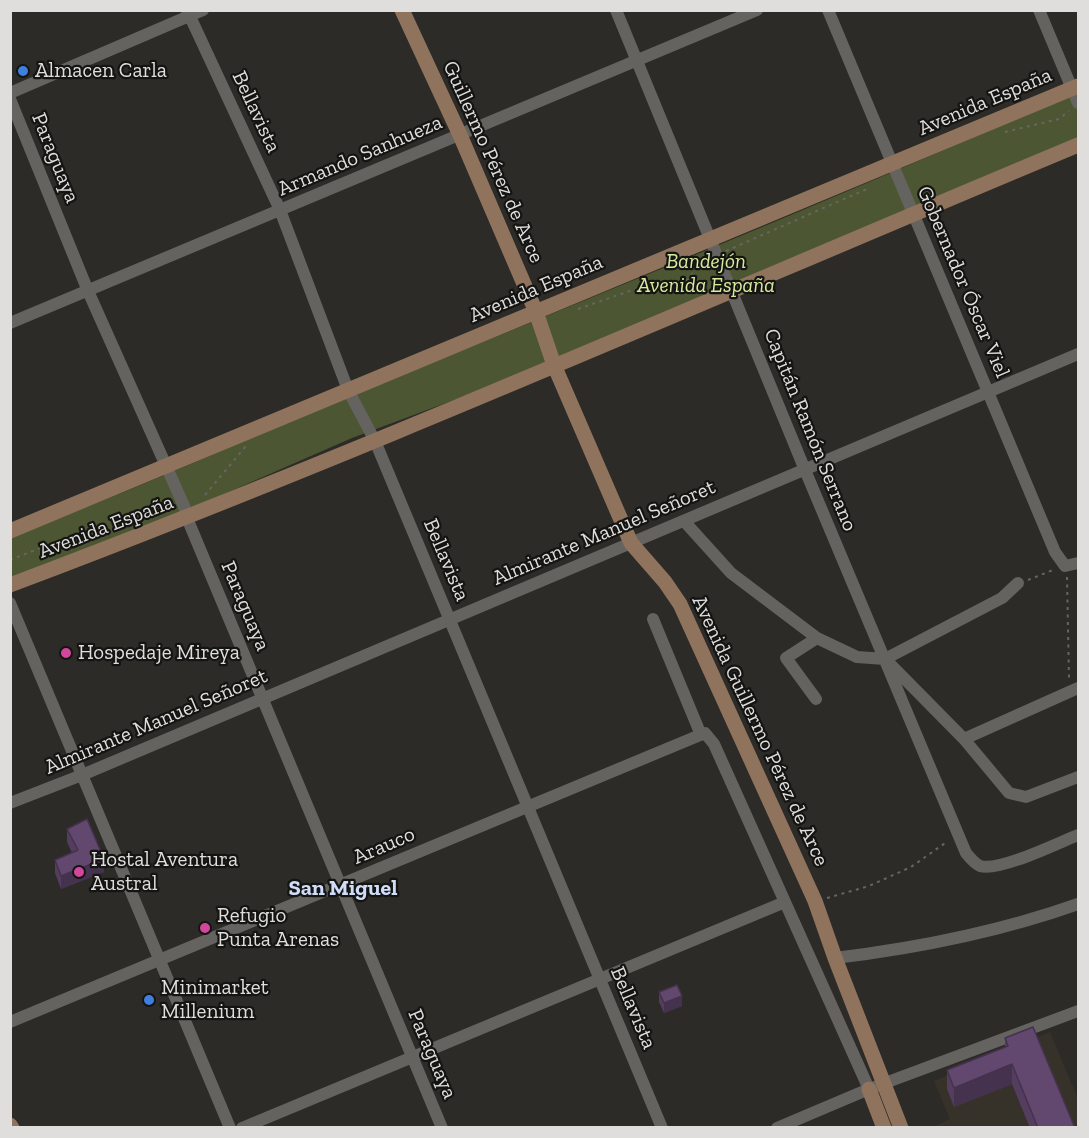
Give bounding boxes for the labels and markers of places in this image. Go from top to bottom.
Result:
place label: Almacen Carla [35,58,167,84]
marker: Almacen Carla [16,64,30,78]
place label: Hospedaje Mireya [78,640,240,666]
marker: Hospedaje Mireya [59,646,73,660]
place label: Hostal Aventura Austral [91,847,238,897]
marker: Hostal Aventura Austral [72,865,86,879]
place label: Refugio Punta Arenas [217,903,339,953]
marker: Refugio Punta Arenas [198,921,212,935]
place label: Minimarket Millenium [161,975,268,1025]
marker: Minimarket Millenium [142,993,156,1007]

